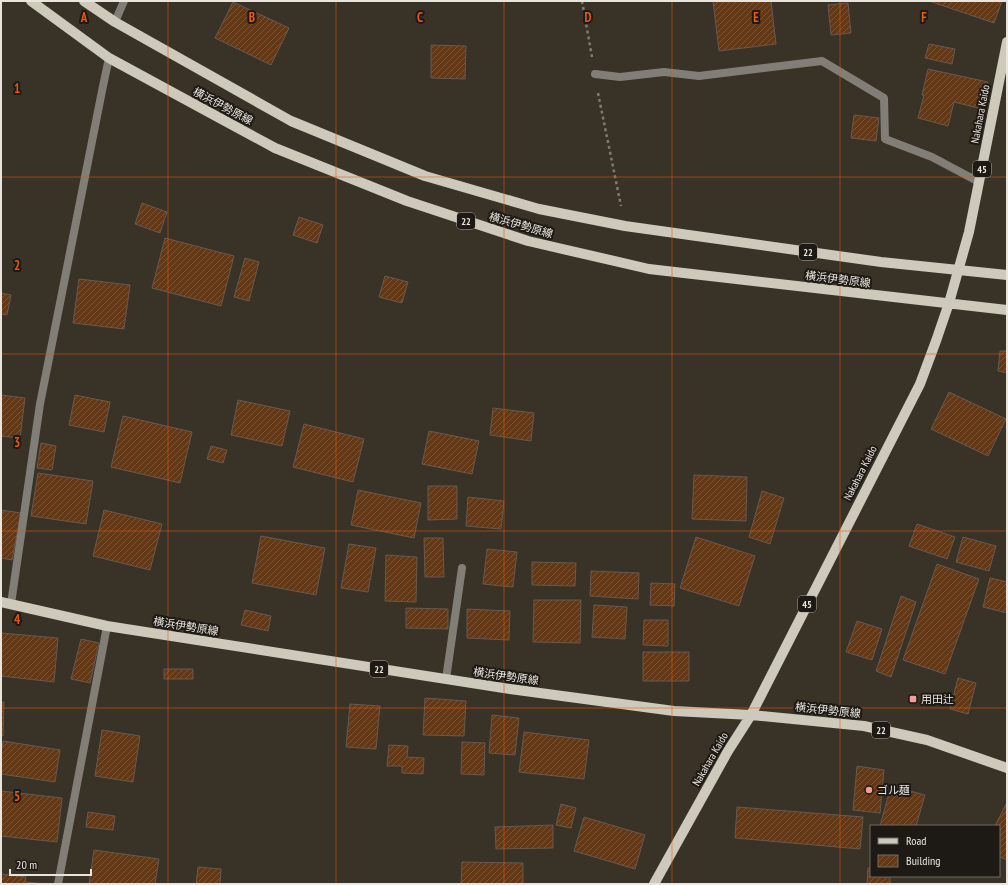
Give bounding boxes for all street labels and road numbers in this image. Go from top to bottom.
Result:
street label: Nakahara Kaido [967,83,993,145]
street label: 横浜伊勢原線 [191,84,255,128]
road number: 45 [973,161,991,177]
street label: 横浜伊勢原線 [487,209,555,241]
road number: 22 [457,213,475,229]
road number: 22 [799,244,817,260]
street label: 横浜伊勢原線 [804,268,872,290]
street label: Nakahara Kaido [840,443,880,503]
road number: 45 [798,596,816,612]
street label: 横浜伊勢原線 [152,614,220,638]
road number: 22 [370,661,388,677]
street label: 横浜伊勢原線 [472,664,540,688]
street label: 横浜伊勢原線 [794,700,862,720]
road number: 22 [872,722,890,738]
street label: Nakahara Kaido [689,730,731,788]

